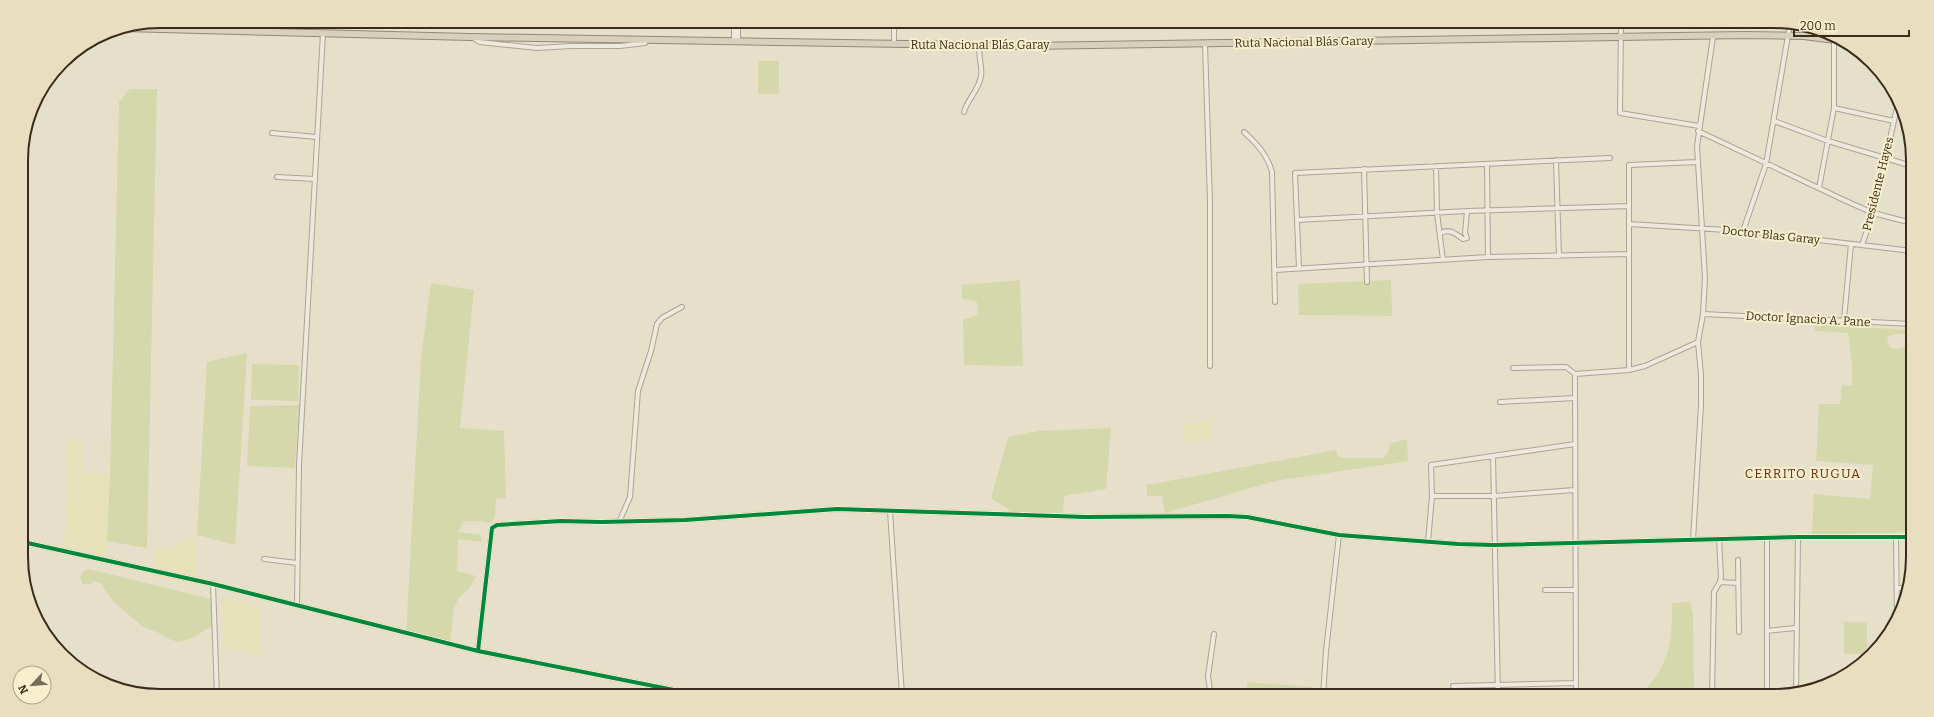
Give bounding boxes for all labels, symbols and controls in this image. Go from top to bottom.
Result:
scale bar [1794,12,1909,38]
text: 200 m [1800,19,1836,33]
street label: Ruta Nacional Blás Garay [1234,34,1374,50]
street label: Ruta Nacional Blás Garay [910,38,1050,52]
street label: Presidente Hayes [1860,135,1897,232]
street label: Doctor Blas Garay [1721,223,1821,247]
street label: Doctor Ignacio A. Pane [1745,309,1871,329]
district label: CERRITO RUGUA [1745,466,1861,481]
north arrow [12,665,52,705]
text: N [16,682,31,696]

